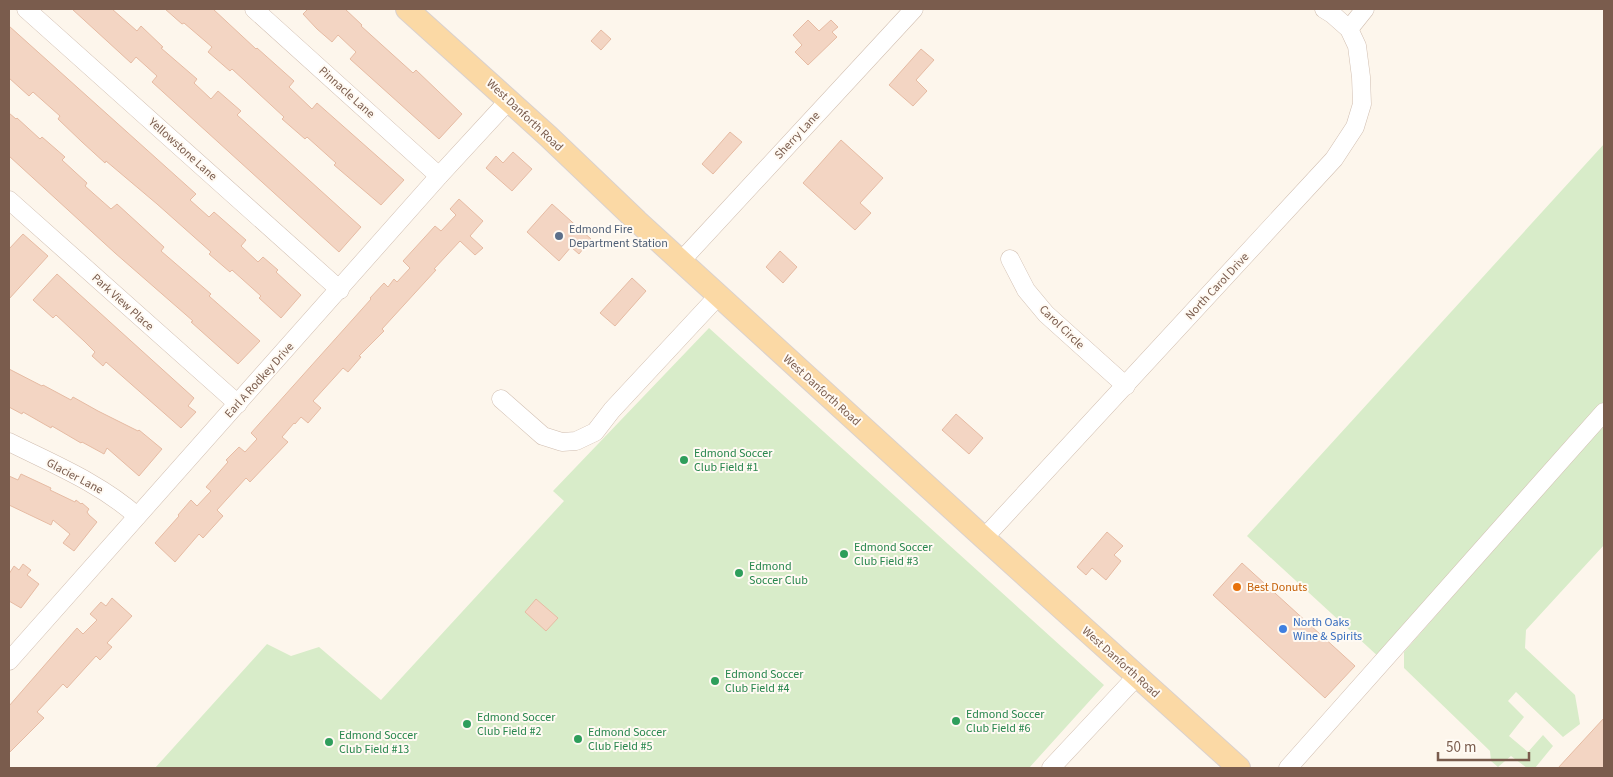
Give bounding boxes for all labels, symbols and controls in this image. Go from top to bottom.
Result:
street label: Pinnacle Lane [315,63,378,122]
street label: West Danforth Road [483,75,567,155]
street label: Sherry Lane [771,108,824,163]
street label: Yellowstone Lane [144,113,221,185]
place label: Edmond Fire Department Station [569,221,668,252]
marker: Edmond Fire Department Station [553,230,565,242]
street label: North Carol Drive [1182,249,1253,324]
street label: Park View Place [88,270,157,335]
street label: Carol Circle [1035,301,1088,353]
street label: Earl A Rodkey Drive [221,339,298,422]
street label: West Danforth Road [779,351,864,430]
place label: Edmond Soccer Club Field #1 [694,445,773,476]
street label: Glacier Lane [43,454,106,498]
marker: Edmond Soccer Club Field #1 [678,454,690,466]
place label: Edmond Soccer Club Field #3 [854,539,933,570]
marker: Edmond Soccer Club Field #3 [838,548,850,560]
place label: Edmond Soccer Club [749,558,808,589]
marker: Edmond Soccer Club [733,567,745,579]
place label: Best Donuts [1247,579,1307,596]
marker: Best Donuts [1231,581,1243,593]
place label: North Oaks Wine & Spirits [1293,614,1362,645]
street label: West Danforth Road [1078,623,1163,702]
marker: North Oaks Wine & Spirits [1277,623,1289,635]
place label: Edmond Soccer Club Field #4 [725,666,804,697]
marker: Edmond Soccer Club Field #4 [709,675,721,687]
place label: Edmond Soccer Club Field #6 [966,706,1045,737]
place label: Edmond Soccer Club Field #2 [477,709,556,740]
marker: Edmond Soccer Club Field #6 [950,715,962,727]
marker: Edmond Soccer Club Field #2 [461,718,473,730]
place label: Edmond Soccer Club Field #5 [588,724,667,755]
place label: Edmond Soccer Club Field #13 [339,727,418,758]
scale bar [1438,730,1529,762]
marker: Edmond Soccer Club Field #5 [572,733,584,745]
marker: Edmond Soccer Club Field #13 [323,736,335,748]
text: 50 m [1446,737,1476,758]

